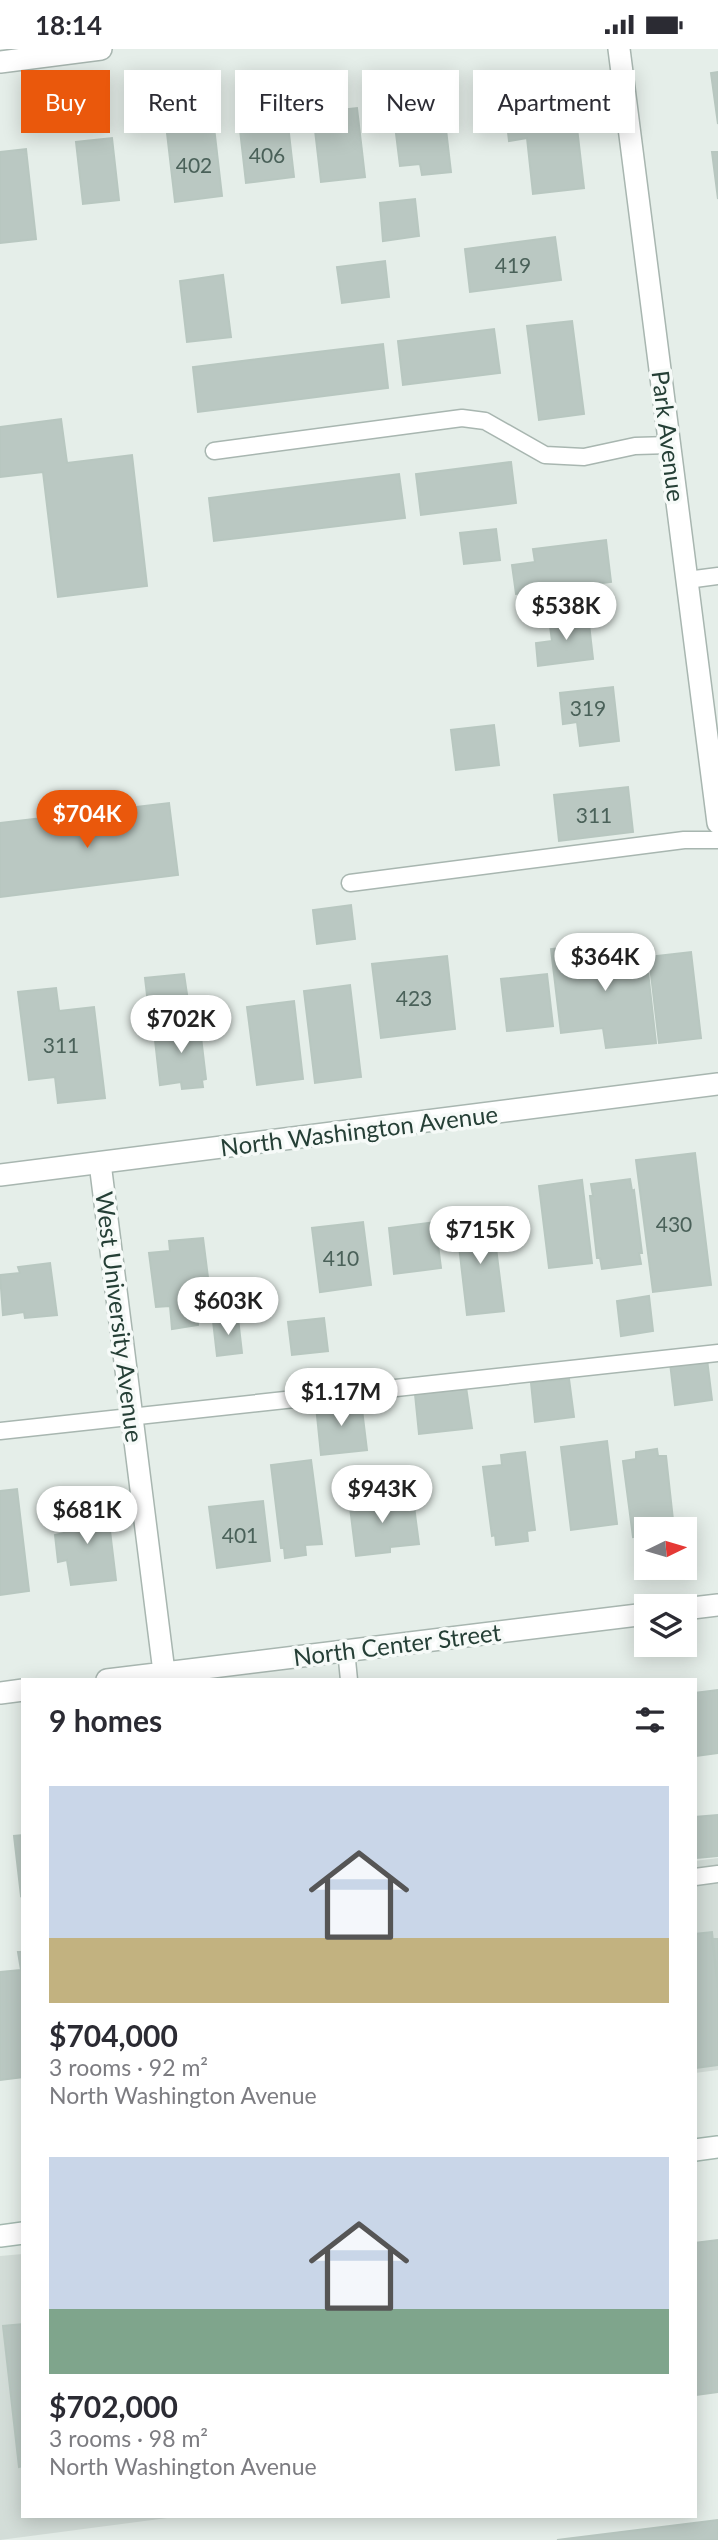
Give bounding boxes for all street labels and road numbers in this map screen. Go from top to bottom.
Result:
street label: Park Avenue [647,369,691,503]
street label: North Washington Avenue [219,1099,499,1161]
street label: West University Avenue [90,1190,150,1444]
street label: North Center Street [292,1617,503,1671]

